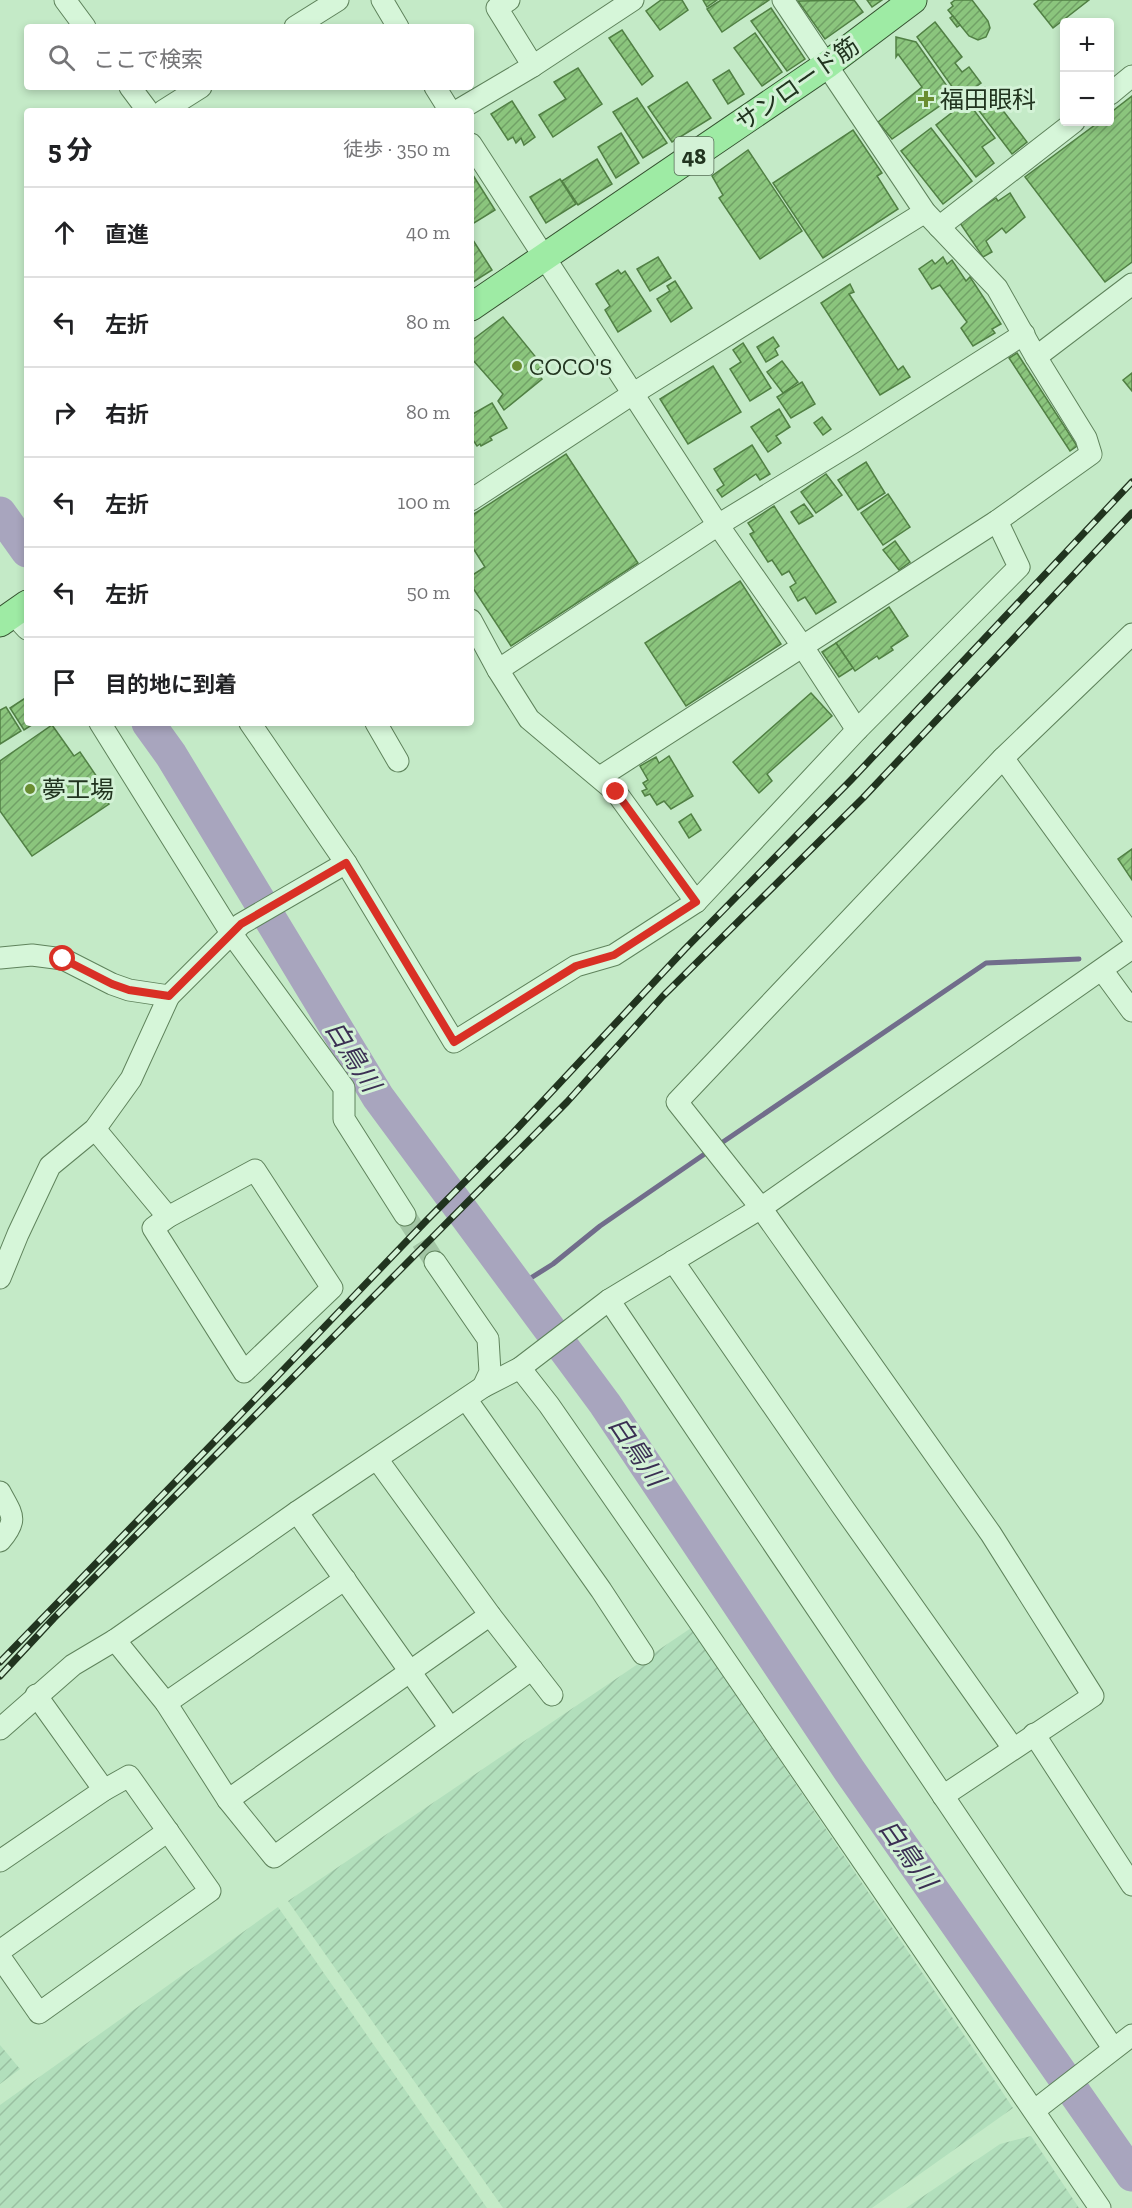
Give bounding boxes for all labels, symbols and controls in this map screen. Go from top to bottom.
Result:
map controls [1060,18,1114,126]
button: + [1060,18,1114,72]
search box [24,24,474,90]
street label: サンロード筋 [730,31,864,137]
icon: search [45,41,78,74]
text: ここで検索 [93,46,203,73]
button: − [1060,72,1114,126]
place label: 福田眼科 [940,85,1036,114]
marker: 福田眼科 [917,90,935,108]
text: 5 分 [48,134,92,166]
text: 徒歩 · 350 m [343,137,450,161]
road number: 48 [674,137,714,175]
icon: ahead [48,216,81,249]
text: 40 m [406,220,450,244]
text: 直進 [105,221,149,248]
icon: left [48,306,81,339]
text: 80 m [406,310,450,334]
text: 左折 [105,311,149,338]
place label: COCO'S [529,352,612,381]
marker: COCO'S [510,359,524,373]
icon: right [48,396,81,429]
text: 80 m [406,400,450,424]
text: 右折 [105,401,149,428]
icon: left [48,486,81,519]
text: 100 m [397,490,450,514]
text: 左折 [105,491,149,518]
icon: left [48,576,81,609]
text: 50 m [406,580,450,604]
text: 左折 [105,581,149,608]
icon: arrive [48,666,81,699]
text: 目的地に到着 [105,671,237,698]
place label: 夢工場 [42,775,114,804]
route end [602,778,628,804]
marker: 夢工場 [23,782,37,796]
route start [49,945,75,971]
water label: 白鳥川 [319,1014,389,1100]
water label: 白鳥川 [602,1410,674,1495]
water label: 白鳥川 [873,1813,945,1898]

